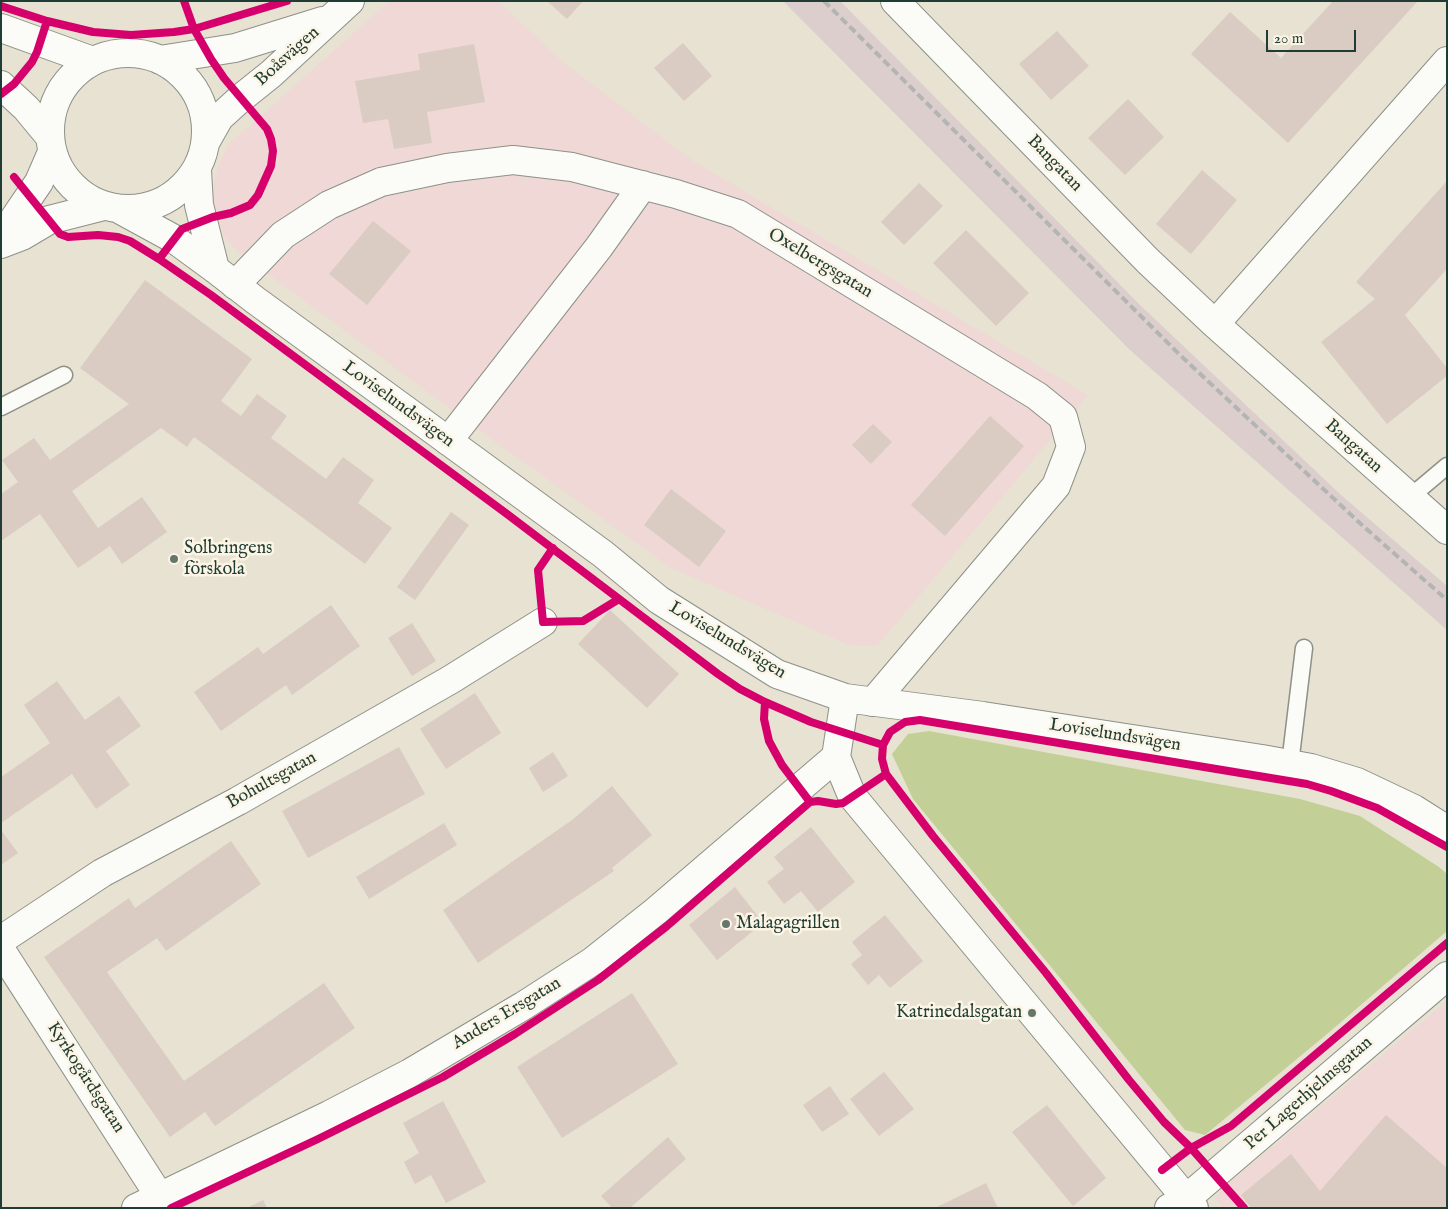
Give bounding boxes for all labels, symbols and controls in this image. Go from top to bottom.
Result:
scale bar [1268,20,1358,52]
street label: Boåsvägen [251,23,325,91]
text: 20 m [1274,29,1303,48]
street label: Bangatan [1022,131,1086,197]
street label: Oxelbergsgatan [764,224,876,304]
street label: Loviselundsvägen [338,357,458,453]
street label: Bangatan [1320,415,1386,479]
place label: Solbringens förskola [184,538,272,580]
marker: Solbringens förskola [168,553,180,565]
street label: Loviselundsvägen [664,598,790,684]
street label: Loviselundsvägen [1048,715,1182,757]
street label: Bohultsgatan [224,748,320,814]
place label: Malagagrillen [736,913,840,935]
marker: Malagagrillen [720,918,732,930]
street label: Anders Ersgatan [449,973,565,1055]
place label: Katrinedalsgatan [896,1002,1022,1024]
marker: Katrinedalsgatan [1026,1007,1038,1019]
street label: Kyrkogårdsgatan [41,1019,129,1137]
street label: Per Lagerhjelmsgatan [1241,1033,1377,1155]

